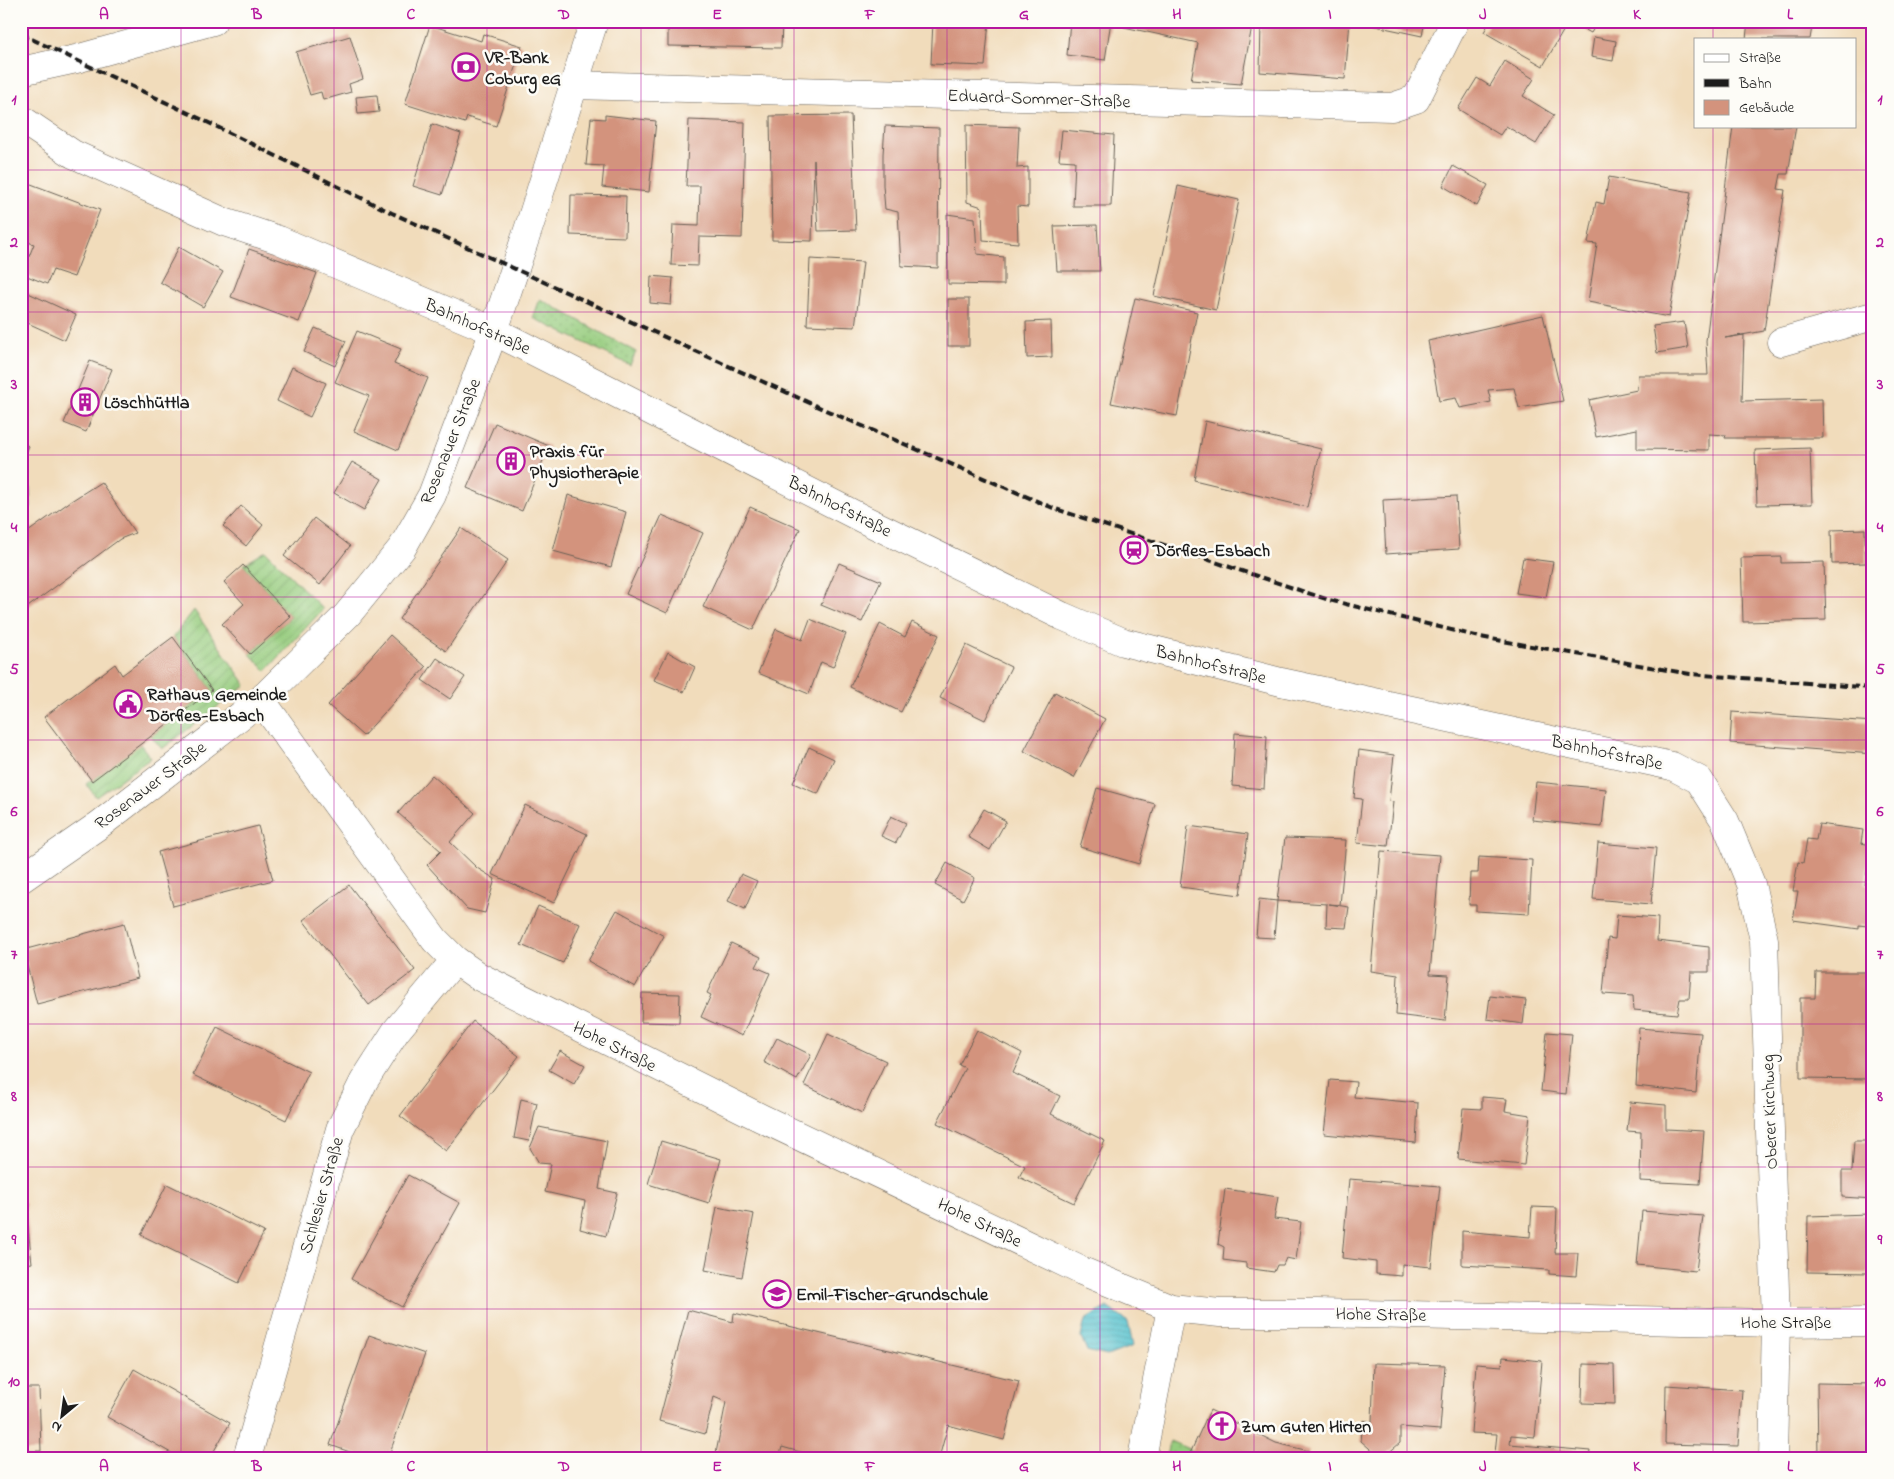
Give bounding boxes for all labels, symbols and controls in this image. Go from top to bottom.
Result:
text: A [99,3,109,27]
text: B [251,3,263,27]
text: C [407,3,416,27]
text: D [557,3,570,27]
text: E [712,3,722,27]
text: F [864,3,876,27]
text: G [1019,3,1029,27]
text: H [1172,3,1182,27]
text: I [1328,3,1332,27]
text: J [1479,3,1487,27]
text: K [1633,3,1642,27]
text: L [1787,3,1794,27]
legend [1694,38,1856,128]
place label: VR-Bank Coburg eG [484,46,561,94]
text: Straße [1739,47,1781,69]
bank icon: VR-Bank Coburg eG [451,52,481,82]
text: Bahn [1738,73,1772,95]
street label: Eduard-Sommer-Straße [947,84,1132,116]
text: 1 [11,88,17,112]
text: 1 [1877,88,1883,112]
text: Gebäude [1739,97,1795,119]
text: 2 [9,231,18,255]
text: 2 [1875,231,1884,255]
street label: Bahnhofstraße [419,292,535,363]
text: 3 [10,373,18,397]
text: 3 [1876,373,1884,397]
street label: Rosenauer Straße [415,374,489,509]
building icon: Löschhüttla [70,387,100,417]
place label: Löschhüttla [104,391,190,417]
place label: Praxis für Physiotherapie [530,440,640,488]
building icon: Praxis für Physiotherapie [496,446,526,476]
street label: Bahnhofstraße [782,470,896,546]
text: 4 [10,516,18,540]
text: 4 [1876,516,1884,540]
station icon: Dörfles-Esbach [1119,535,1149,565]
place label: Dörfles-Esbach [1152,539,1270,565]
street label: Bahnhofstraße [1151,639,1270,693]
text: 5 [9,658,19,682]
text: 5 [1875,658,1885,682]
place label: Rathaus Gemeinde Dörfles-Esbach [146,683,288,730]
public building icon: Rathaus Gemeinde Dörfles-Esbach [113,689,143,719]
street label: Bahnhofstraße [1547,729,1666,779]
street label: Rosenauer Straße [90,735,213,837]
text: 6 [9,800,18,824]
text: 6 [1875,800,1884,824]
text: 7 [11,943,18,967]
text: 7 [1877,943,1884,967]
street label: Hohe Straße [568,1016,661,1080]
street label: Oberer Kirchweg [1756,1054,1787,1170]
text: 8 [10,1085,17,1109]
text: 8 [1876,1085,1883,1109]
street label: Schlesier Straße [294,1133,352,1257]
street label: Hohe Straße [933,1192,1026,1256]
text: 9 [11,1228,17,1252]
text: 9 [1877,1228,1883,1252]
school or university icon: Emil-Fischer-Grundschule [762,1279,792,1309]
place label: Emil-Fischer-Grundschule [796,1283,989,1309]
street label: Hohe Straße [1335,1302,1428,1330]
street label: Hohe Straße [1741,1311,1832,1337]
text: 10 [8,1370,20,1394]
text: 10 [1874,1370,1886,1394]
north arrow [38,1392,88,1442]
church icon: Zum Guten Hirten [1207,1411,1237,1441]
text: N [47,1415,66,1438]
place label: Zum Guten Hirten [1241,1415,1371,1441]
text: A [99,1455,109,1479]
text: B [251,1455,263,1479]
text: C [407,1455,416,1479]
text: D [557,1455,570,1479]
text: E [712,1455,722,1479]
text: F [864,1455,876,1479]
text: G [1019,1455,1029,1479]
text: H [1172,1455,1182,1479]
text: I [1328,1455,1332,1479]
text: J [1479,1455,1487,1479]
text: K [1633,1455,1642,1479]
text: L [1787,1455,1794,1479]

